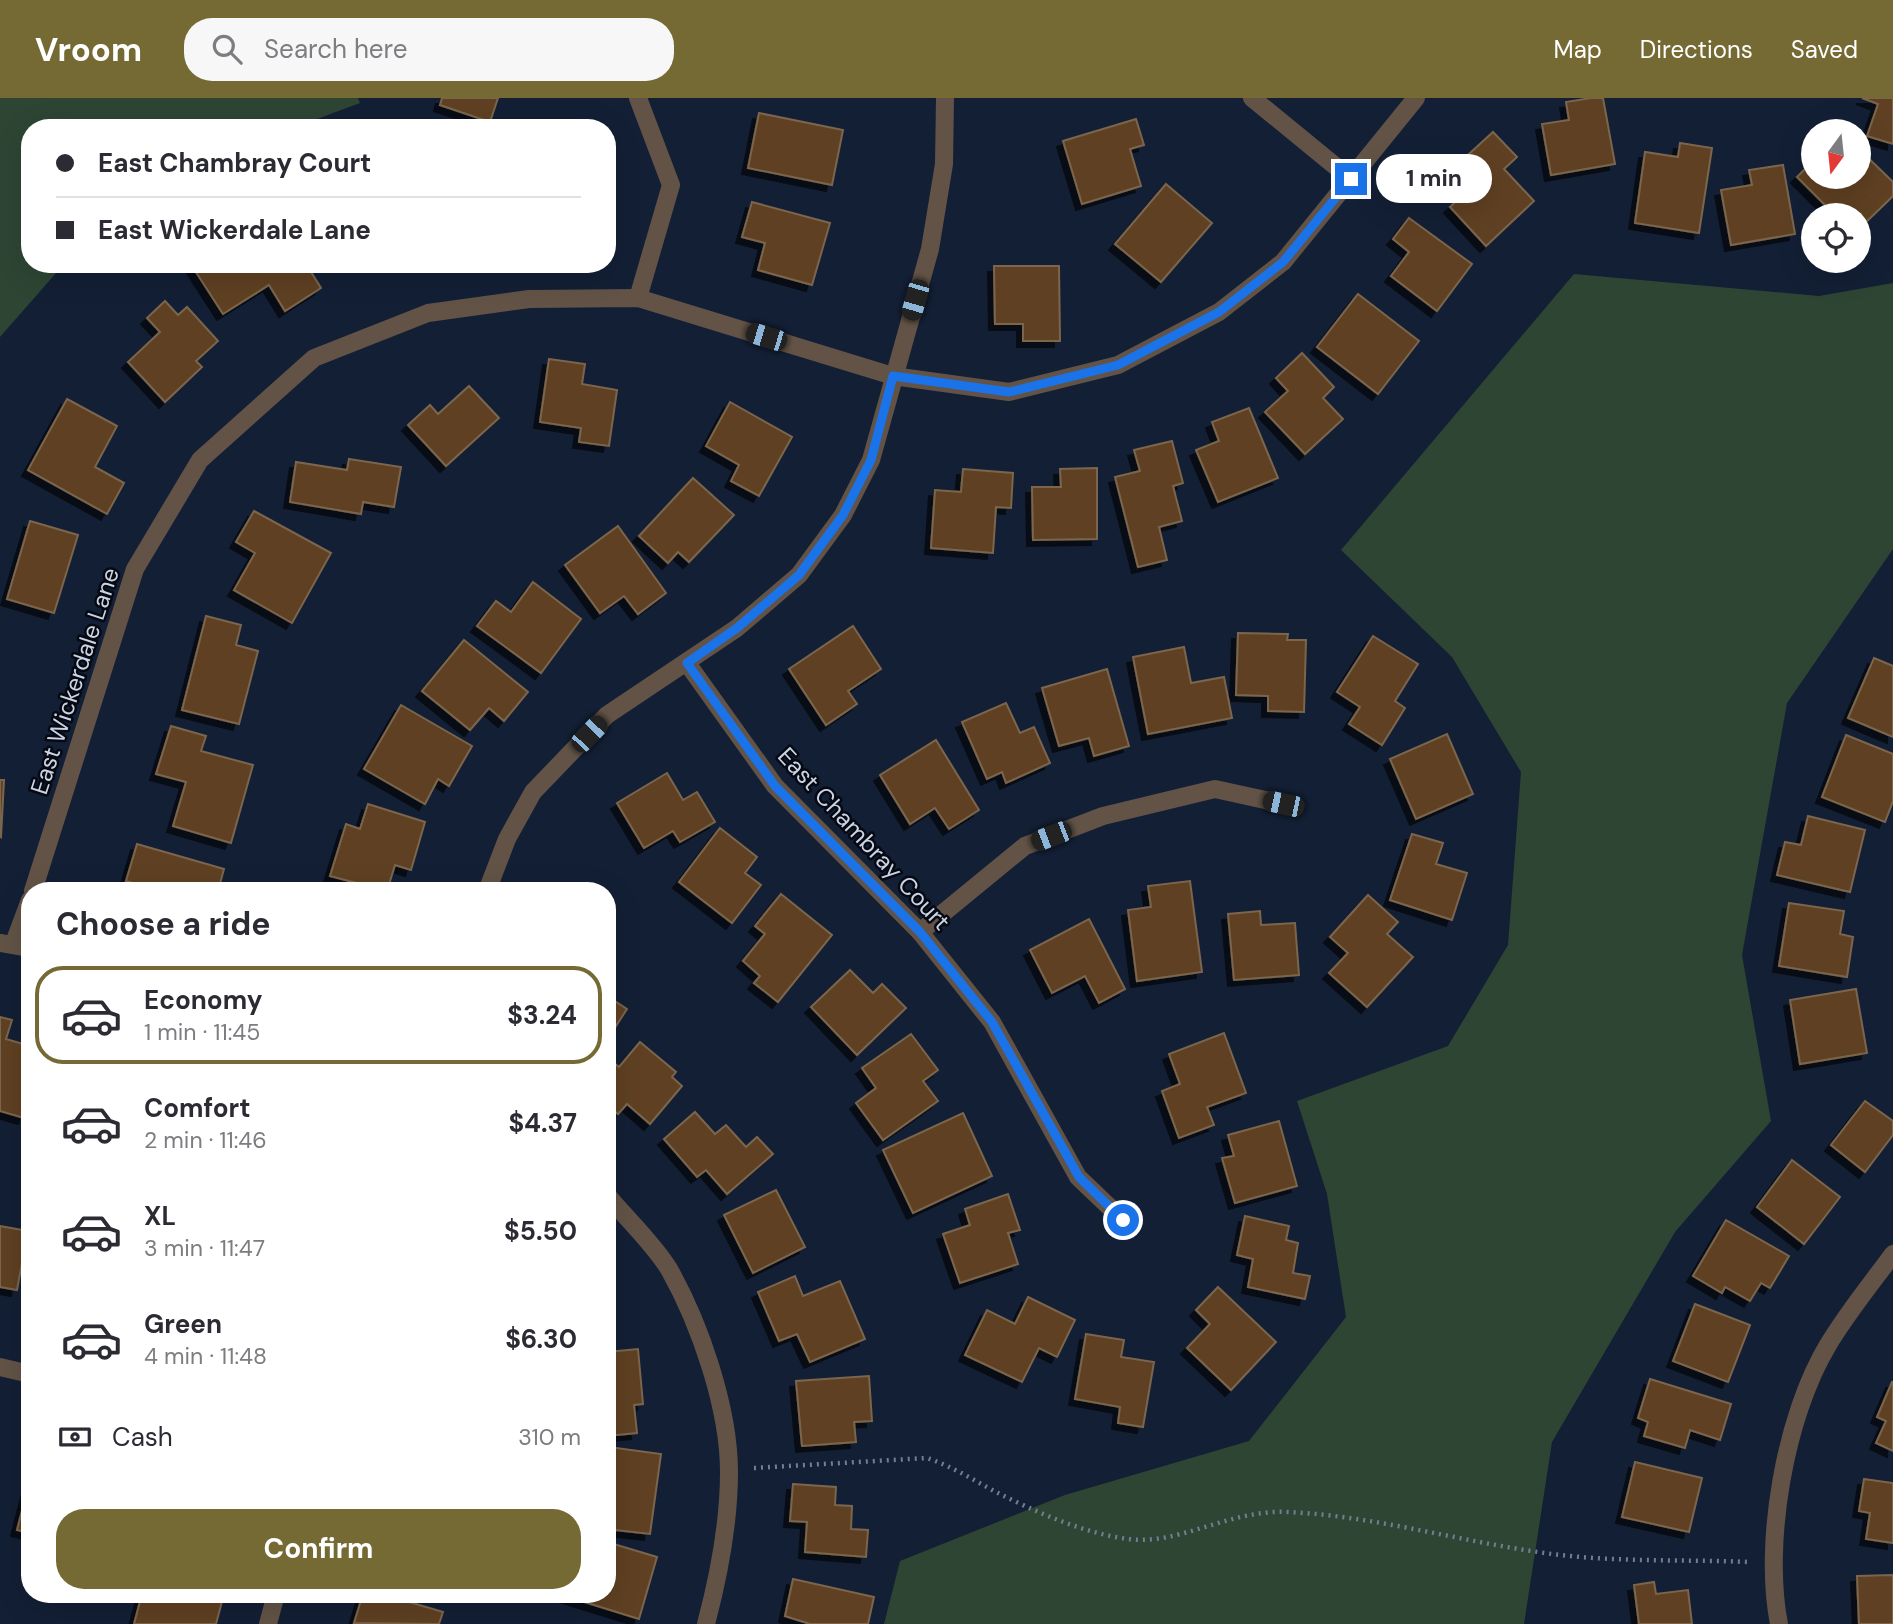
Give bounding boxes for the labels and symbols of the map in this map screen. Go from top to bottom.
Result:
north arrow [1801,119,1871,189]
callout: 1 min [1376,154,1491,204]
route end [1335,163,1367,195]
car [900,277,931,323]
car [743,321,790,353]
street label: East Wickerdale Lane [23,564,126,798]
car [567,712,612,756]
street label: East Chambray Court [771,741,957,937]
car [1261,789,1306,819]
car [1028,819,1075,853]
route start [1107,1204,1139,1236]

